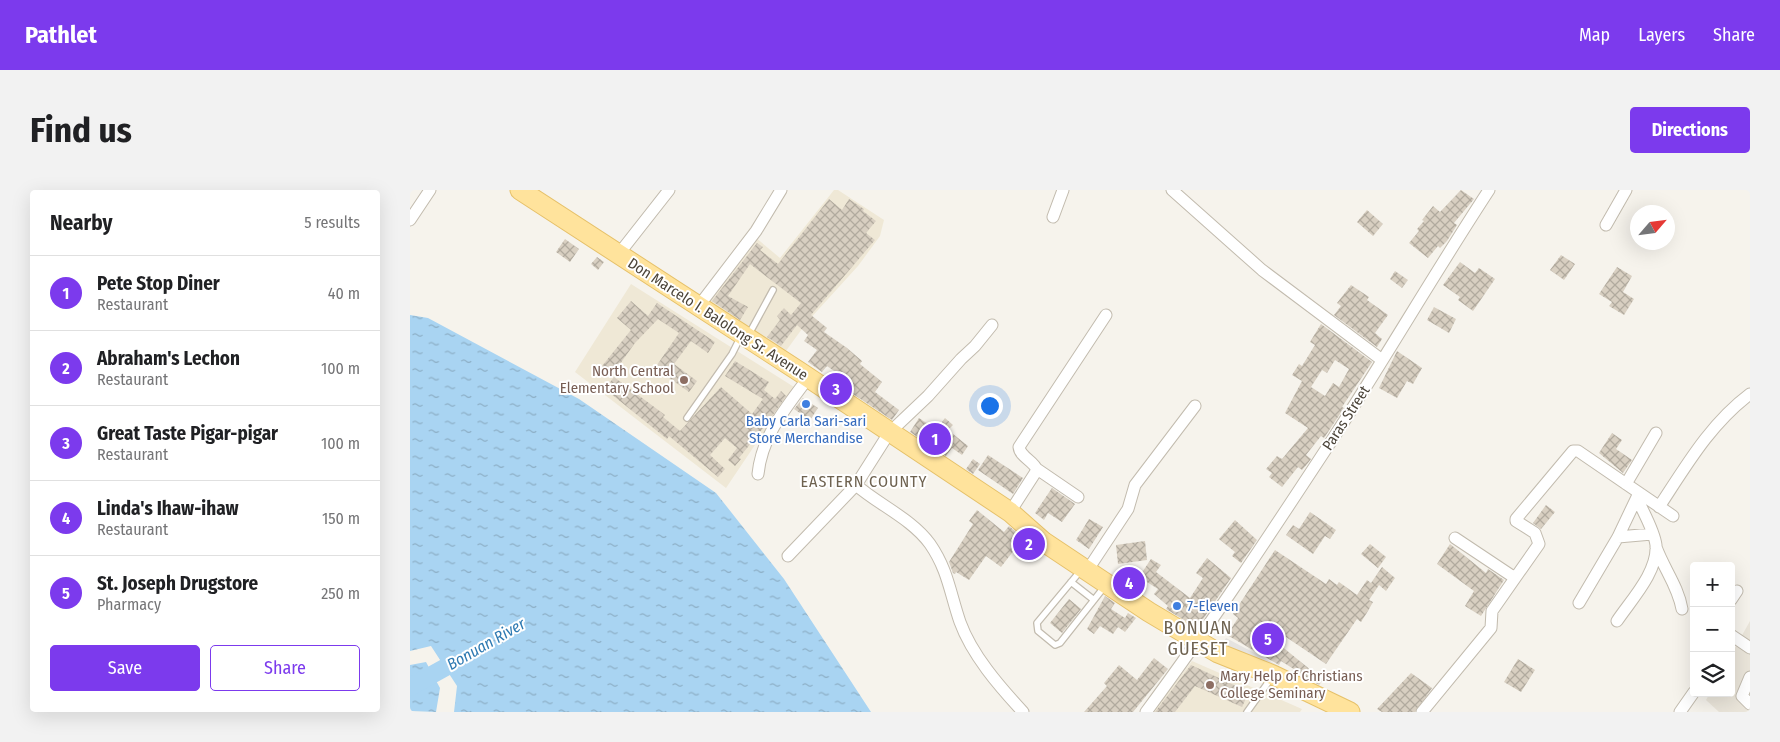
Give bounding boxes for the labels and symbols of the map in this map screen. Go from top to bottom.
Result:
north arrow [1630,205,1675,250]
street label: Don Marcelo I. Balolong Sr. Avenue [625,254,811,384]
place label: North Central Elementary School [560,362,674,397]
pin: 3 [820,370,852,408]
marker: North Central Elementary School [678,374,690,386]
street label: Paras Street [1319,382,1374,454]
your location [977,393,1003,419]
marker: Baby Carla Sari-sari Store Merchandise [800,398,812,410]
place label: Baby Carla Sari-sari Store Merchandise [746,412,866,447]
pin: 1 [919,420,951,458]
district label: EASTERN COUNTY [801,472,927,491]
pin: 2 [1013,525,1045,563]
pin: 4 [1113,564,1145,602]
place label: 7-Eleven [1187,597,1239,615]
marker: 7-Eleven [1171,600,1183,612]
water label: Bonuan River [444,614,529,674]
district label: BONUAN GUESET [1164,617,1232,660]
pin: 5 [1252,620,1284,658]
place label: Mary Help of Christians College Seminary [1220,667,1363,702]
marker: Mary Help of Christians College Seminary [1204,679,1216,691]

